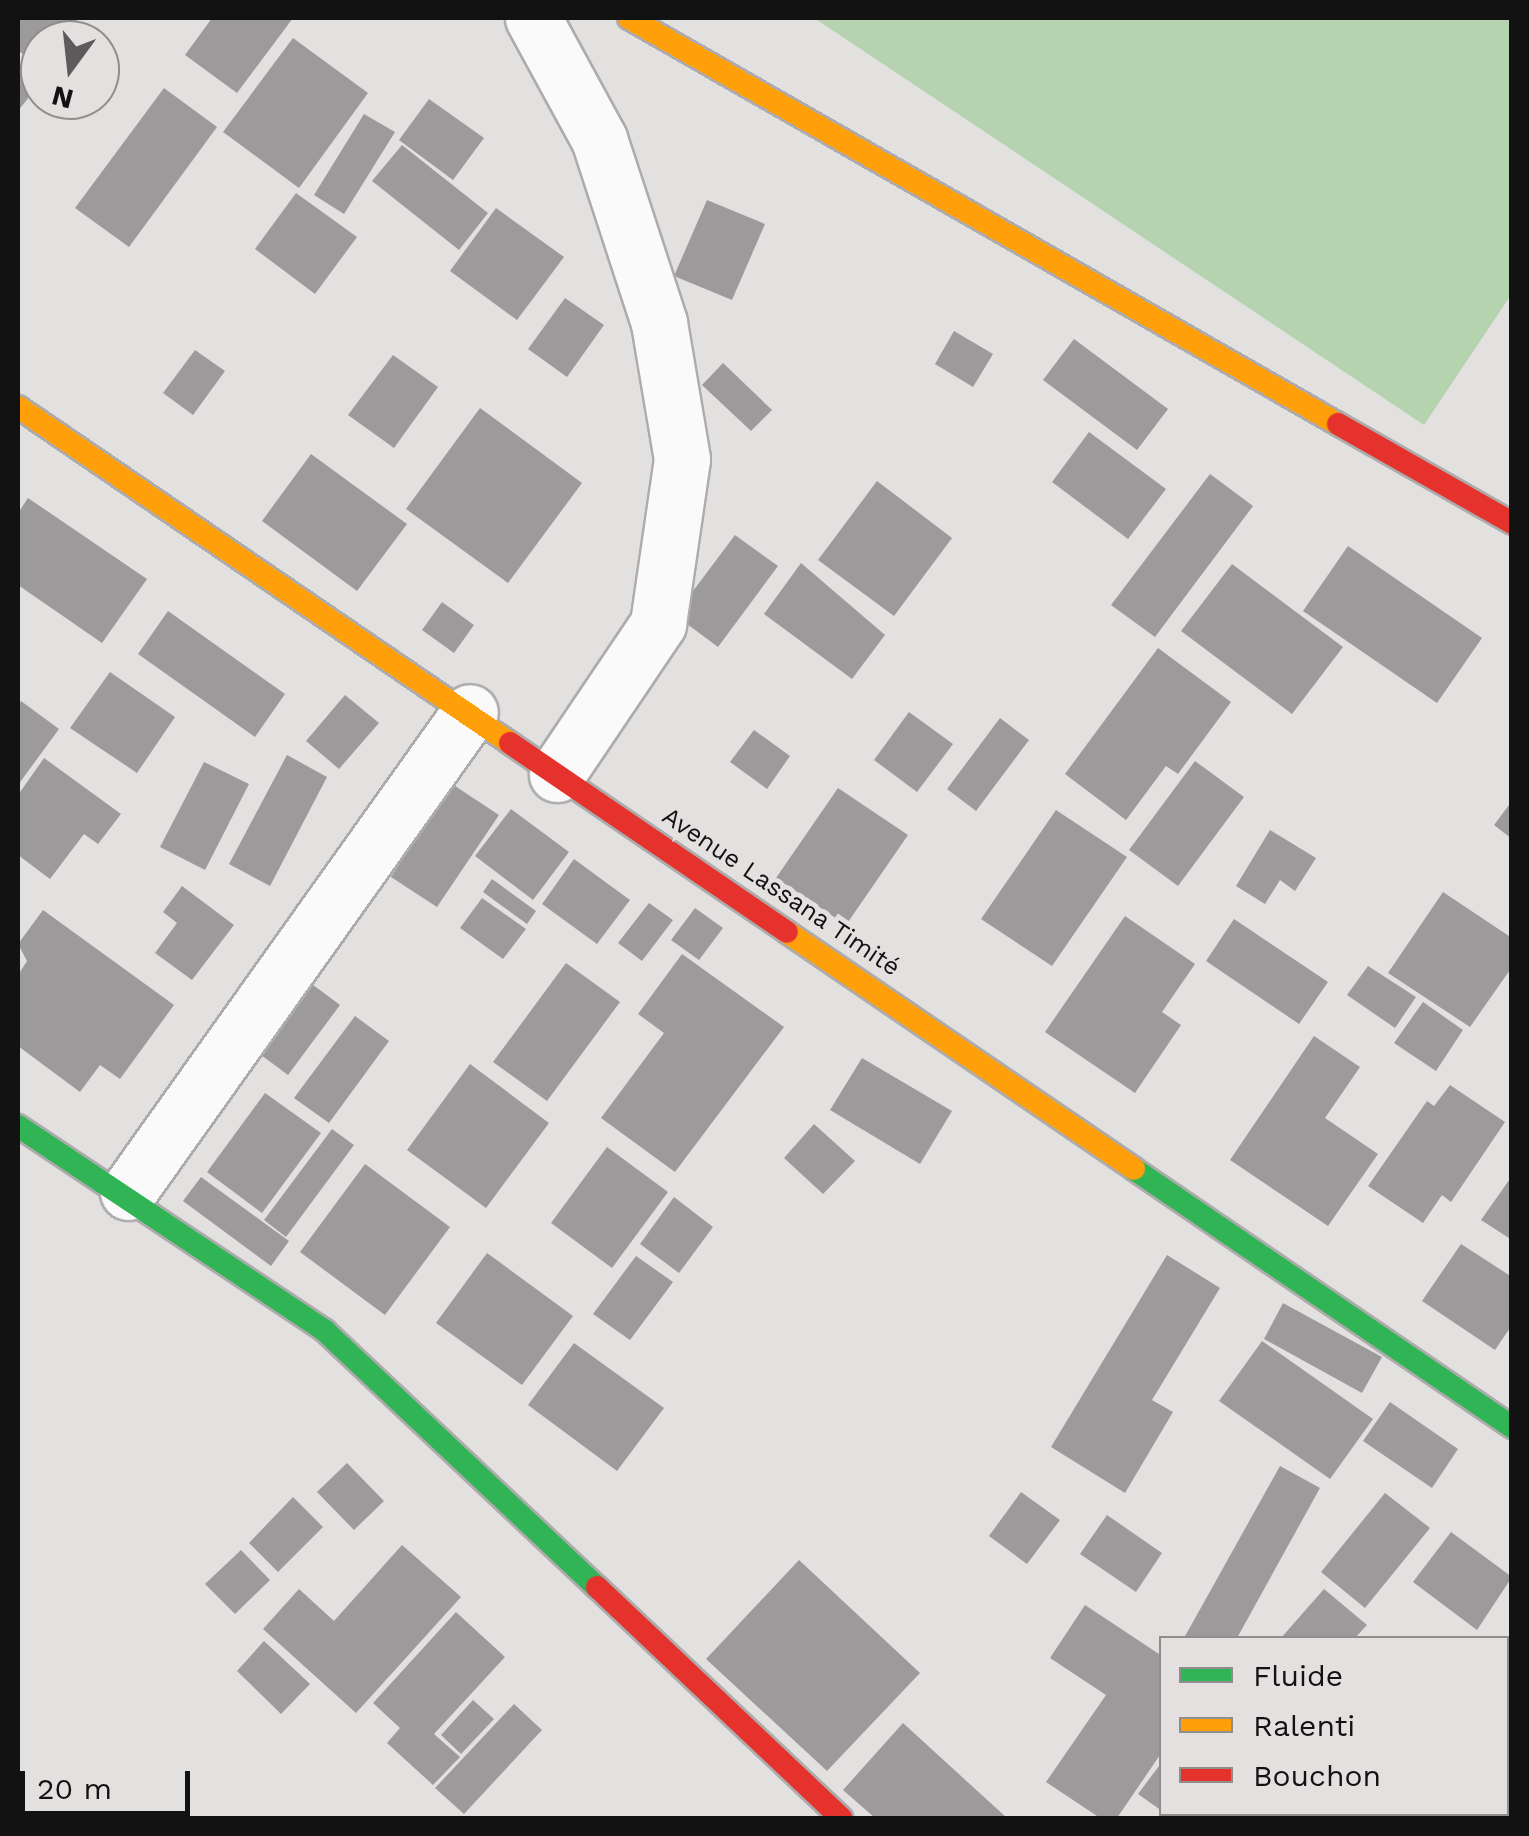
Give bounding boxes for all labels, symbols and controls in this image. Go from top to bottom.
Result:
north arrow [20,20,120,120]
text: N [48,79,77,116]
street label: Avenue Lassana Timité [656,801,906,983]
legend [1159,1636,1509,1816]
text: Fluide [1253,1658,1343,1693]
text: Ralenti [1253,1708,1355,1743]
scale bar [25,1751,195,1813]
text: Bouchon [1253,1758,1381,1793]
text: 20 m [37,1771,112,1806]

